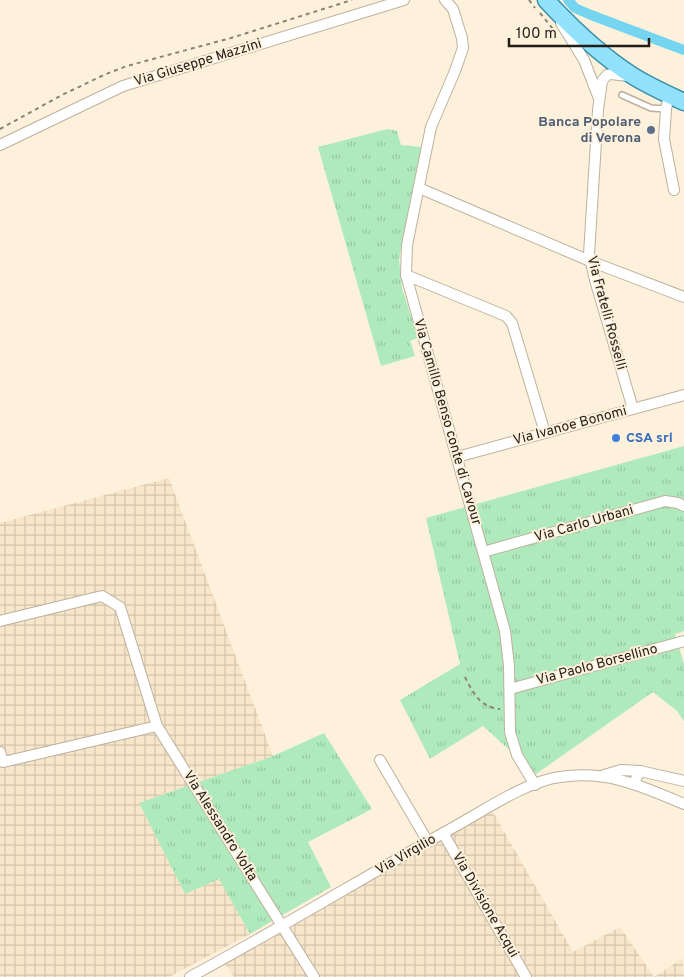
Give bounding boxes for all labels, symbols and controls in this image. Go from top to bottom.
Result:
scale bar [509,15,649,47]
text: 100 m [516,25,557,44]
street label: Via Giuseppe Mazzini [132,35,264,91]
place label: Banca Popolare di Verona [538,114,641,147]
marker: Banca Popolare di Verona [645,124,657,136]
street label: Via Fratelli Rosselli [583,254,629,372]
street label: Via Camillo Benso conte di Cavour [409,317,485,528]
street label: Via Ivanoe Bonomi [511,403,629,449]
place label: CSA srl [626,430,673,447]
marker: CSA srl [610,432,622,444]
street label: Via Carlo Urbani [533,502,635,546]
street label: Via Paolo Borsellino [534,641,660,689]
street label: Via Alessandro Volta [179,768,261,884]
street label: Via Virgilio [373,831,439,879]
street label: Via Divisione Acqui [448,849,522,961]

